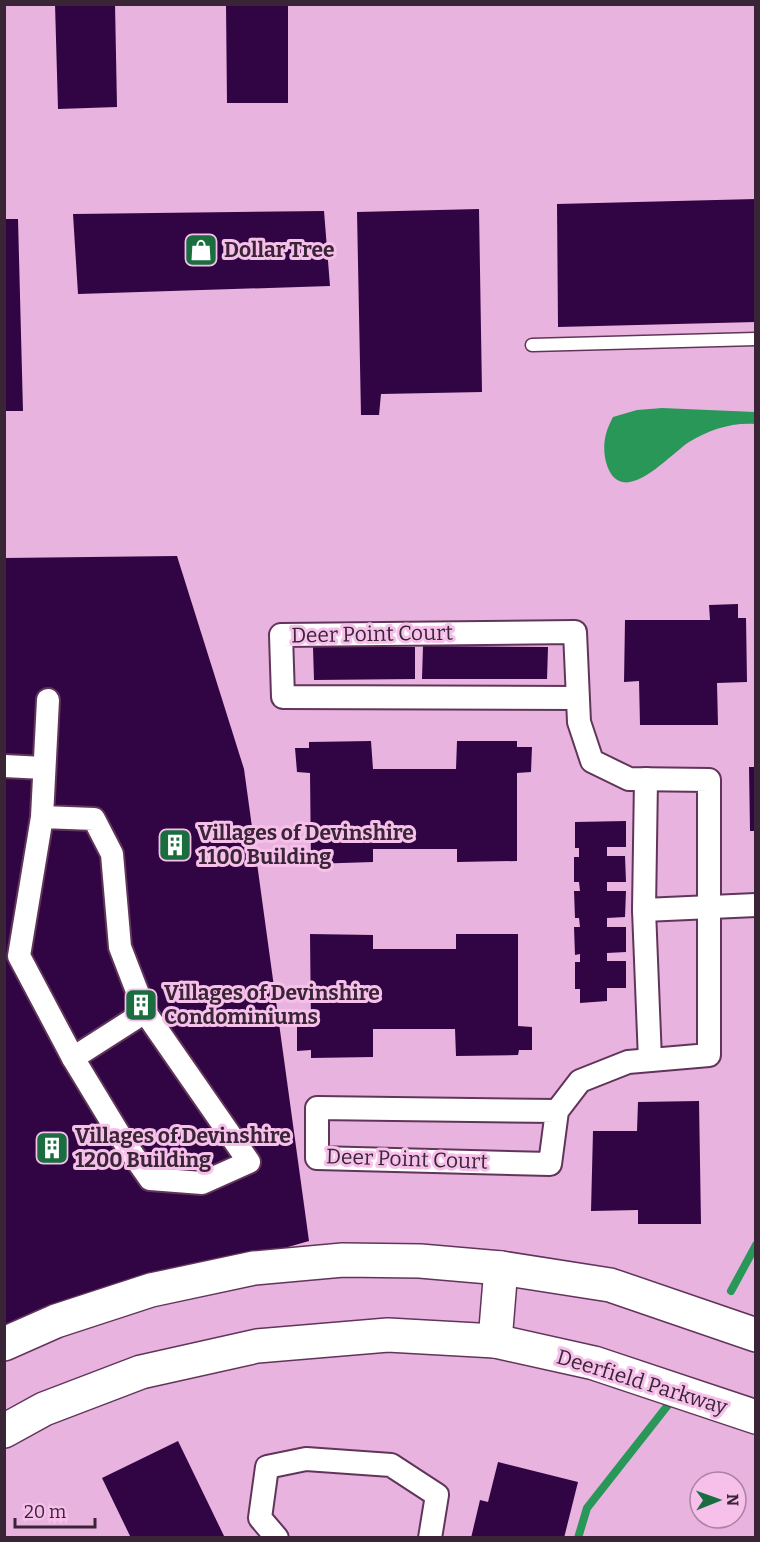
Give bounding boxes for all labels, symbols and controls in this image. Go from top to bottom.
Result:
shop icon: Dollar Tree [183,232,219,268]
place label: Dollar Tree [224,237,335,263]
street label: Deer Point Court [291,620,454,648]
place label: Villages of Devinshire 1100 Building [198,820,414,870]
building icon: Villages of Devinshire 1100 Building [157,827,193,863]
place label: Villages of Devinshire Condominiums [164,980,380,1030]
building icon: Villages of Devinshire Condominiums [123,987,159,1023]
place label: Villages of Devinshire 1200 Building [75,1123,291,1173]
building icon: Villages of Devinshire 1200 Building [34,1130,70,1166]
street label: Deer Point Court [326,1143,489,1175]
street label: Deerfield Parkway [553,1344,731,1421]
north arrow [688,1470,748,1530]
scale bar [15,1491,94,1529]
text: N [723,1493,742,1506]
text: 20 m [24,1501,66,1523]

